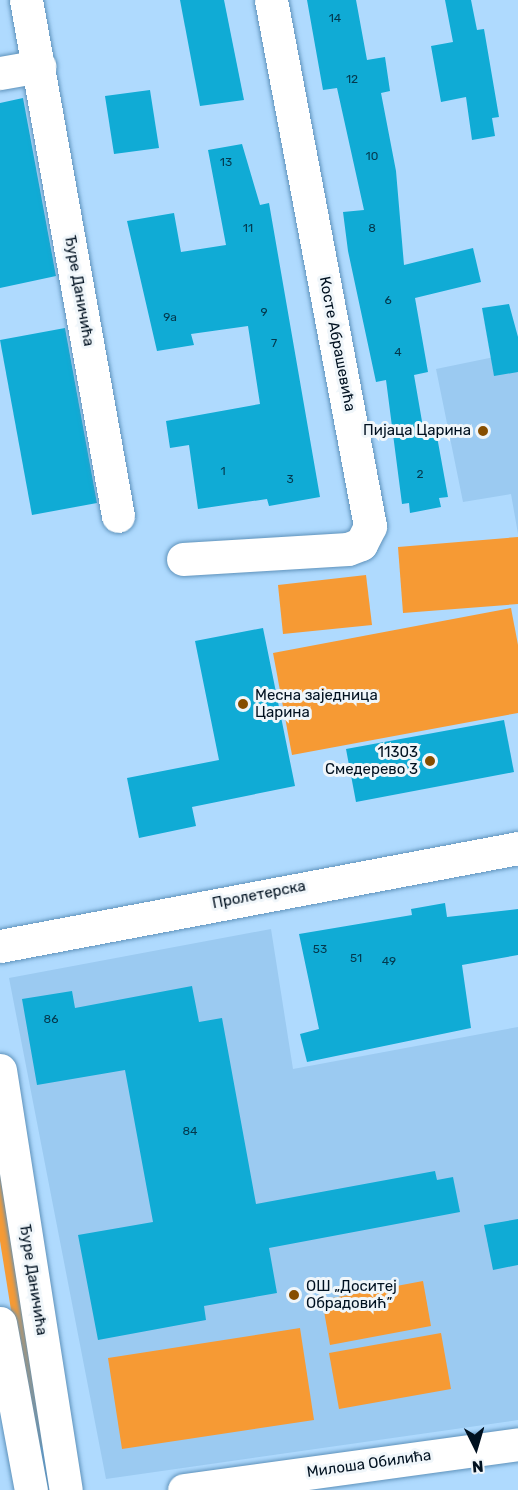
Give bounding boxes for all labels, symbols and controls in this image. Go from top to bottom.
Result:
house number: 14 [329,12,341,26]
house number: 12 [346,73,358,87]
house number: 10 [366,150,378,164]
house number: 13 [220,156,232,170]
house number: 11 [243,222,253,236]
house number: 8 [368,222,376,236]
street label: Ђуре Даничића [60,234,98,348]
street label: Косте Абрашевића [315,275,359,413]
house number: 6 [384,294,392,308]
house number: 9 [260,306,268,320]
house number: 9a [163,311,177,325]
house number: 7 [271,337,277,351]
house number: 4 [394,346,402,360]
place label: Пијаца Царина [363,422,471,440]
marker: Пијаца Царина [476,424,490,438]
house number: 1 [220,465,226,479]
house number: 2 [416,468,424,482]
house number: 3 [286,473,294,487]
place label: Месна заједница Царина [255,686,378,721]
marker: Месна заједница Царина [236,697,250,711]
place label: 11303 Смедерево 3 [325,743,418,778]
marker: 11303 Смедерево 3 [423,754,437,768]
street label: Пролетерска [211,877,307,913]
house number: 53 [313,943,327,957]
house number: 51 [350,952,362,966]
house number: 49 [382,955,396,969]
house number: 86 [44,1013,58,1027]
house number: 84 [182,1125,198,1139]
street label: Ђуре Даничића [15,1223,51,1337]
place label: ОШ „Доситеј Обрадовић” [306,1277,397,1312]
marker: ОШ „Доситеј Обрадовић” [287,1288,301,1302]
north arrow [446,1418,506,1478]
street label: Милоша Обилића [306,1446,432,1482]
text: N [471,1456,484,1476]

